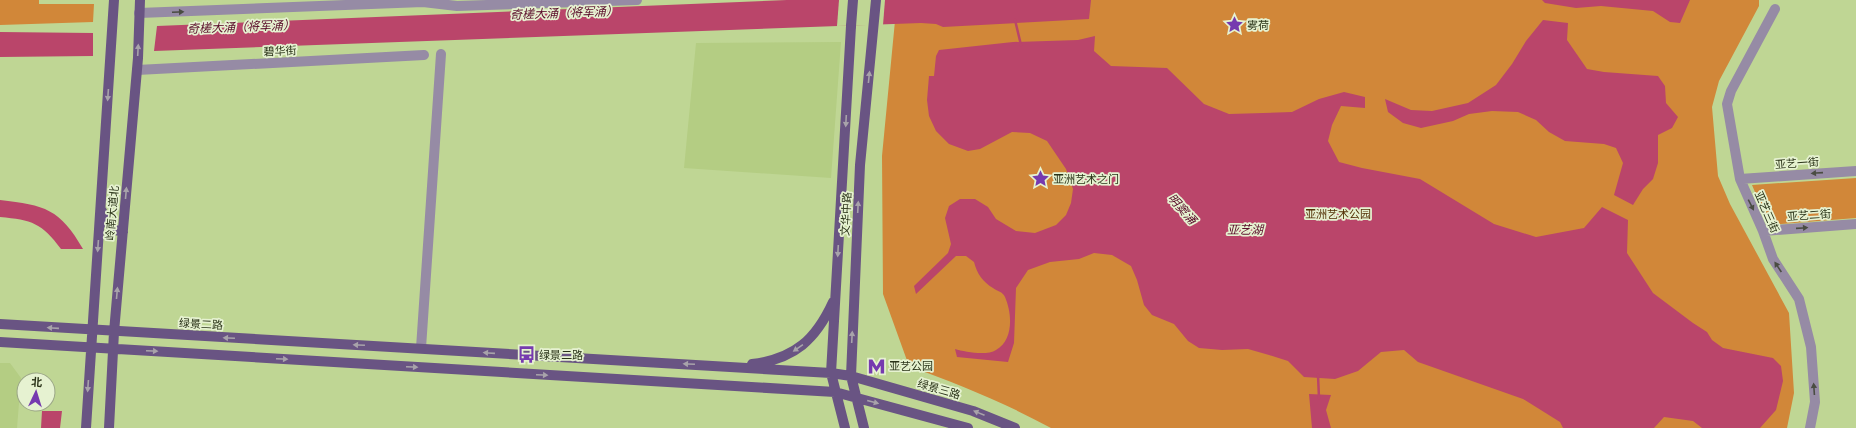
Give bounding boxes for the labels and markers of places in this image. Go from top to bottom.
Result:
place icon: 雾荷 [1224,15,1244,35]
place label: 雾荷 [1247,17,1269,33]
place icon: 亚洲艺术之门 [1030,169,1050,189]
place label: 亚洲艺术之门 [1053,171,1119,187]
bus stop icon: 绿景二路 [516,345,536,365]
place label: 绿景二路 [539,347,583,363]
metro station icon: 亚艺公园 [866,356,886,376]
place label: 亚艺公园 [889,358,933,374]

